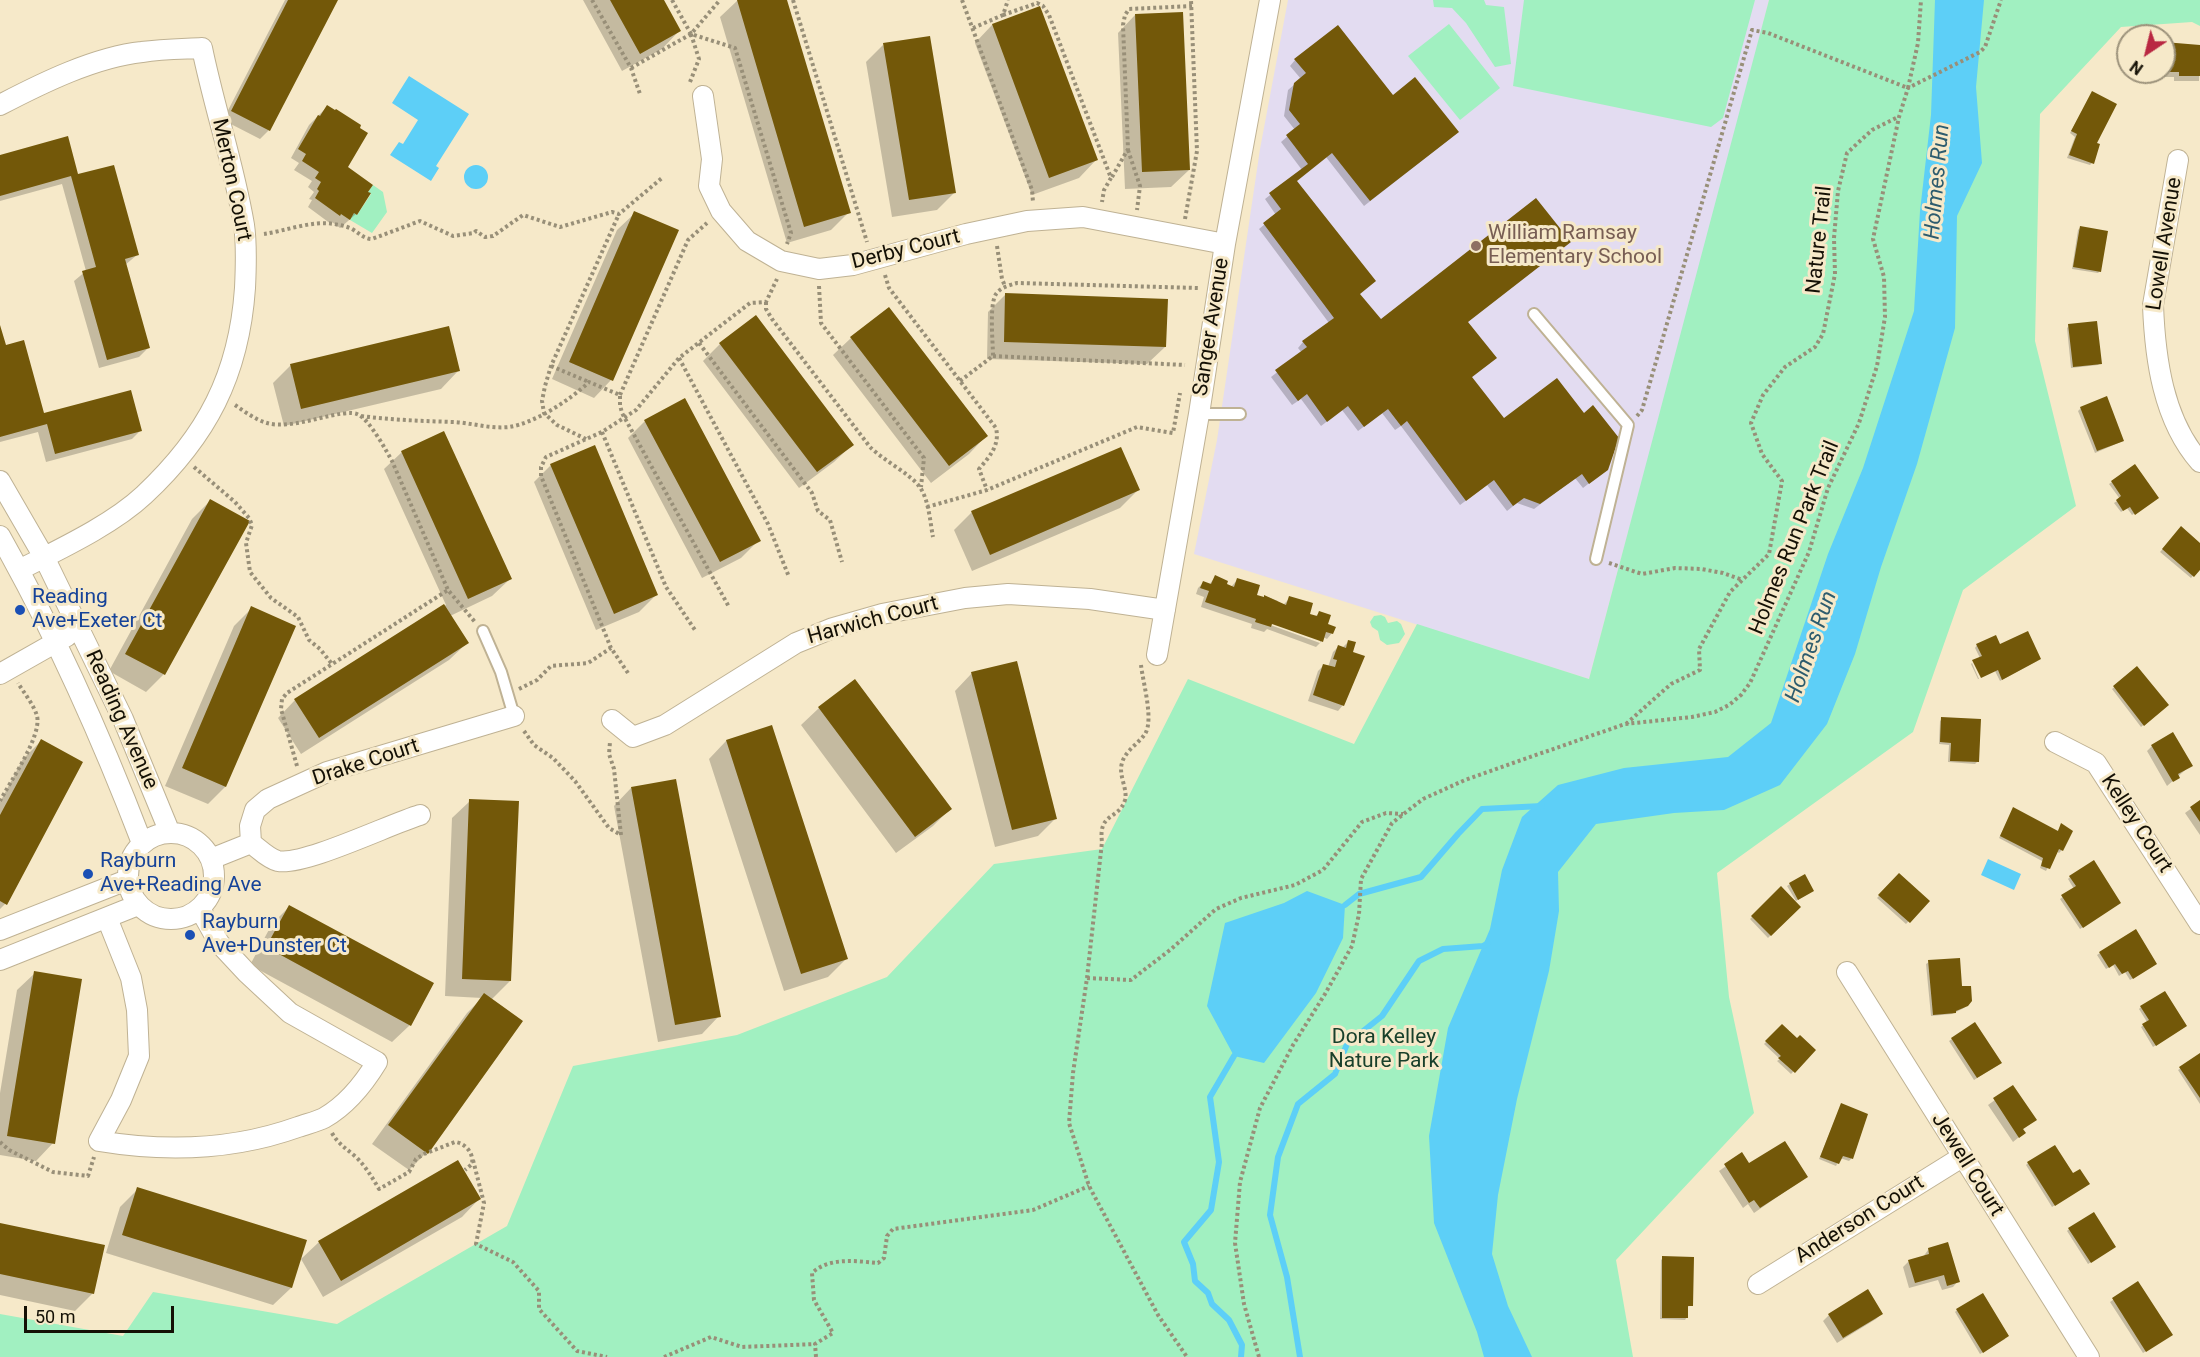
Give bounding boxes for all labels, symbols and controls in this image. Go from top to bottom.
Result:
north arrow [2116,24,2176,84]
text: N [2126,56,2147,79]
street label: Merton Court [206,117,256,243]
water label: Holmes Run [1920,123,1956,241]
street label: Lowell Avenue [2142,176,2188,312]
street label: Nature Trail [1802,185,1838,295]
place label: William Ramsay Elementary School [1488,221,1662,271]
street label: Derby Court [849,224,963,276]
marker: William Ramsay Elementary School [1469,239,1483,253]
street label: Sanger Avenue [1189,256,1235,398]
street label: Holmes Run Park Trail [1745,437,1845,639]
place label: Reading Ave+Exeter Ct [32,585,162,635]
water label: Holmes Run [1781,588,1843,706]
street label: Harwich Court [805,591,941,651]
marker: Reading Ave+Exeter Ct [13,603,27,617]
street label: Reading Avenue [79,646,163,794]
street label: Drake Court [310,734,422,792]
street label: Kelley Court [2095,770,2177,878]
place label: Rayburn Ave+Reading Ave [100,849,262,899]
marker: Rayburn Ave+Reading Ave [81,867,95,881]
place label: Rayburn Ave+Dunster Ct [202,910,347,960]
marker: Rayburn Ave+Dunster Ct [183,928,197,942]
park label: Dora Kelley Nature Park [1329,1025,1439,1075]
street label: Jewell Court [1925,1109,2009,1221]
street label: Anderson Court [1791,1170,1929,1270]
scale bar [27,1294,177,1332]
text: 50 m [35,1306,75,1327]

